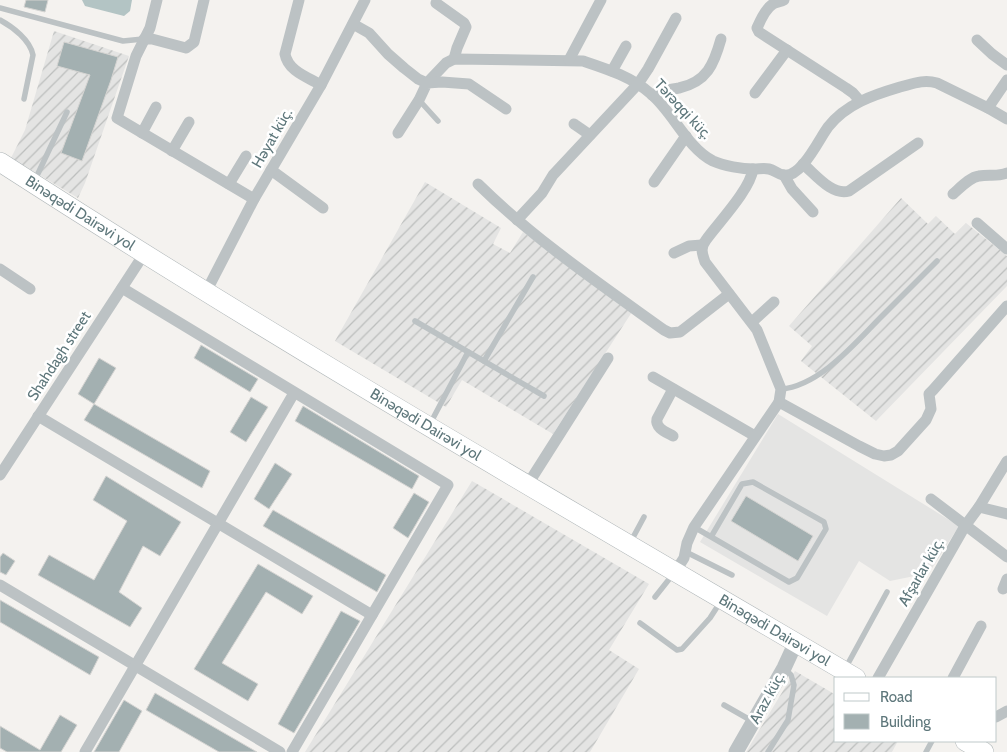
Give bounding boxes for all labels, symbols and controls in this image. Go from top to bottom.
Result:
street label: Tərəqqi küç. [651,75,715,143]
street label: Həyat küç. [248,105,296,171]
street label: Binəqədi Dairəvi yol [22,172,138,255]
street label: Shahdagh street [23,308,95,404]
street label: Binəqədi Dairəvi yol [367,385,485,465]
street label: Afşarlar küç. [894,535,948,609]
street label: Binəqədi Dairəvi yol [716,590,834,670]
street label: Araz küç. [746,669,788,727]
legend [834,677,997,742]
text: Road [880,688,913,706]
text: Building [880,713,931,731]

